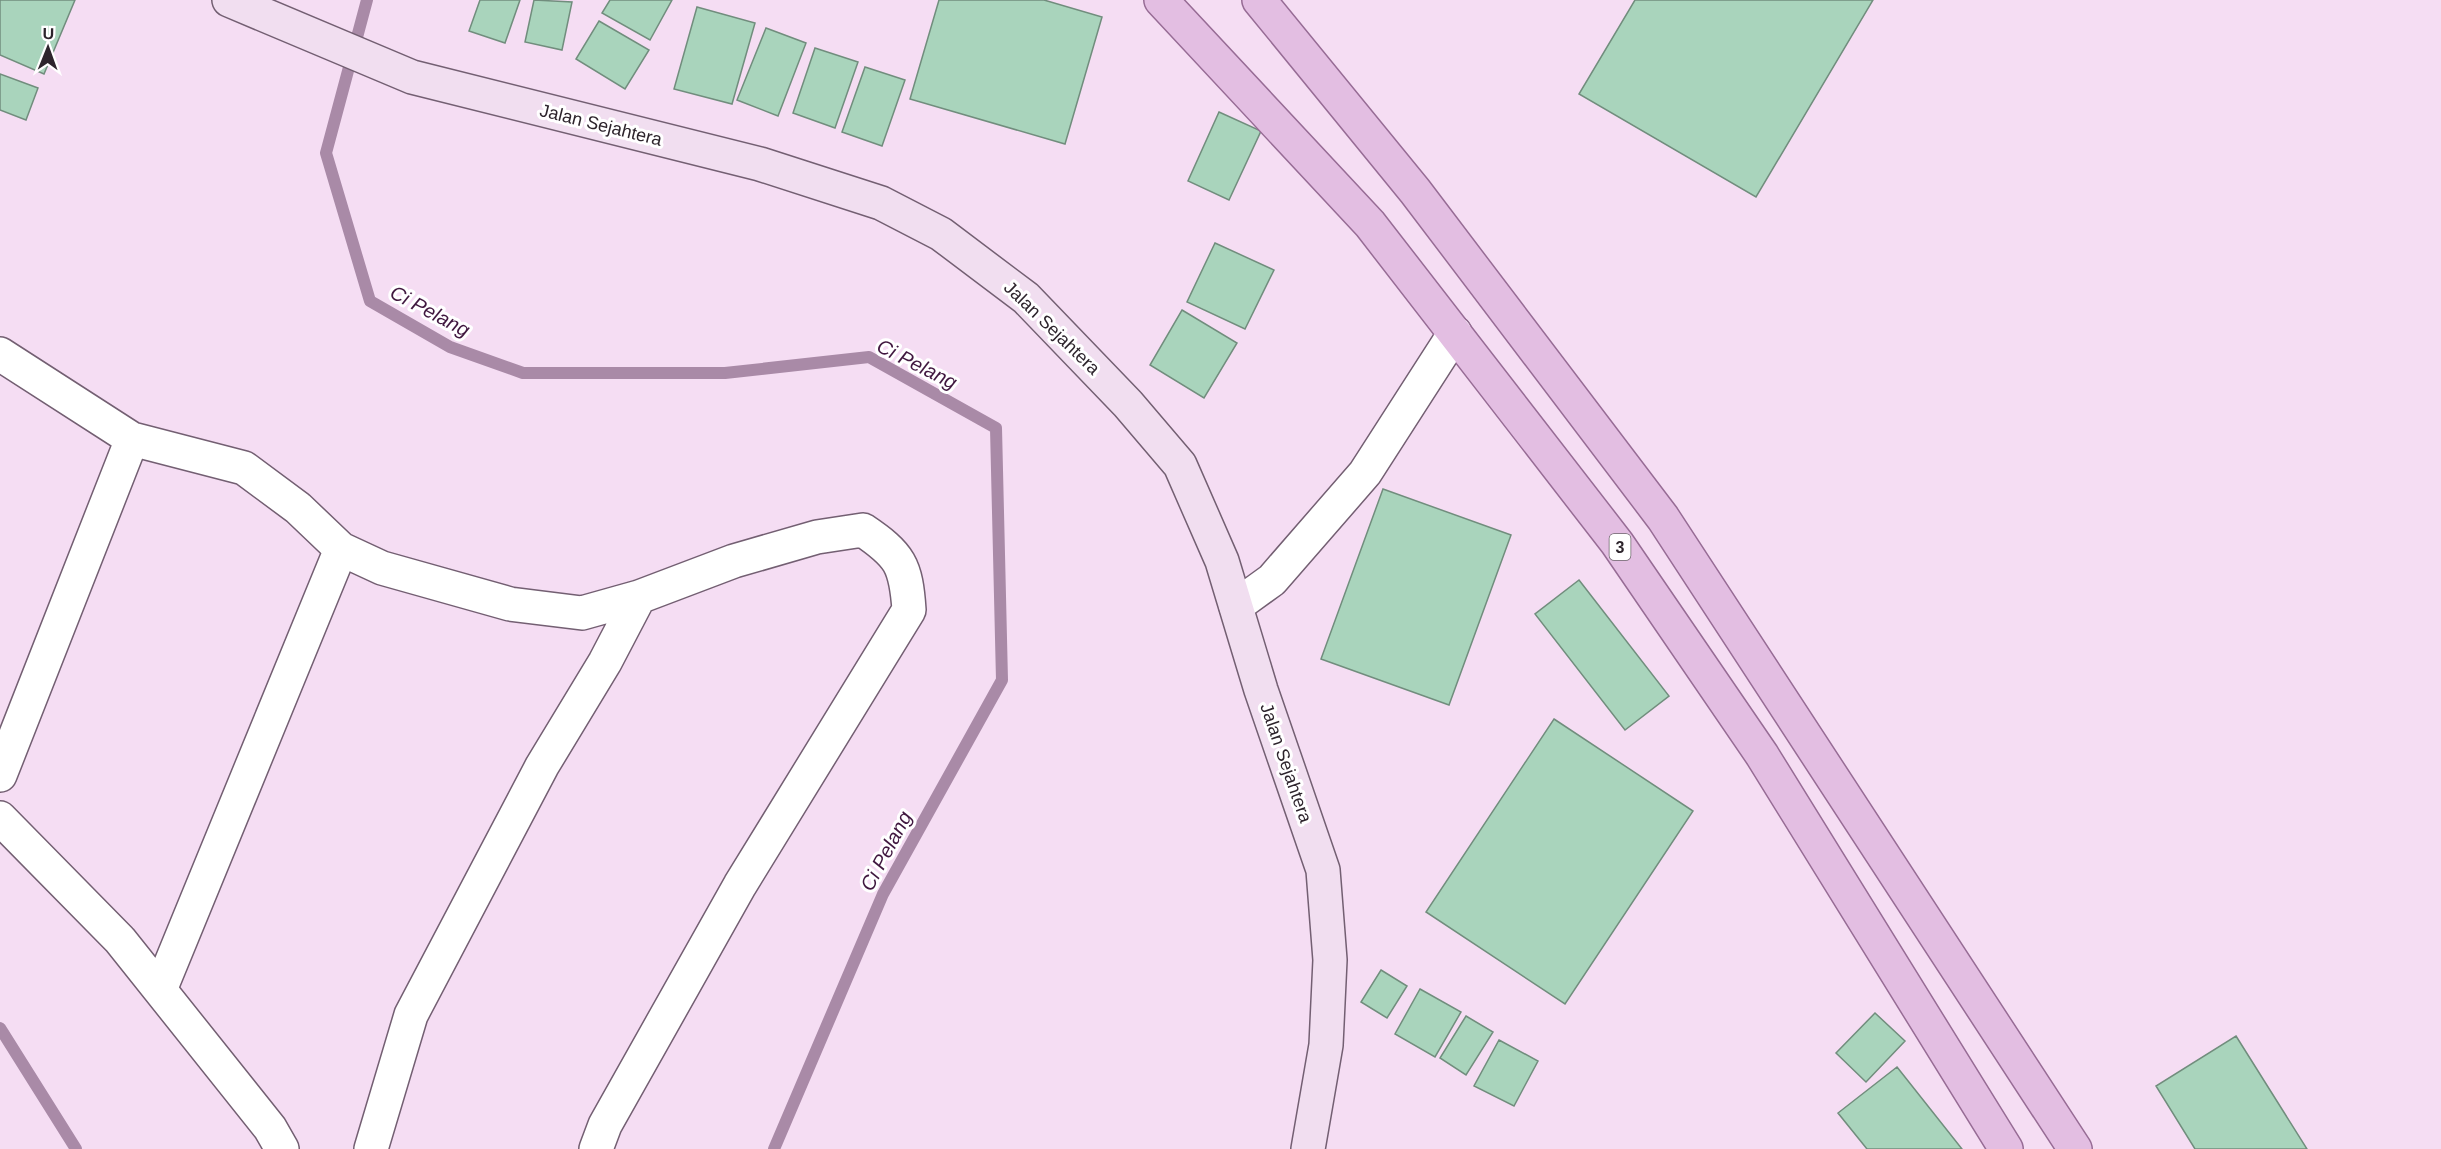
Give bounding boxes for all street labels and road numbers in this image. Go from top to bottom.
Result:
street label: Jalan Sejahtera [538,100,665,150]
street label: Jalan Sejahtera [1000,277,1105,379]
road number: 3 [1610,534,1630,560]
street label: Jalan Sejahtera [1256,701,1316,826]

